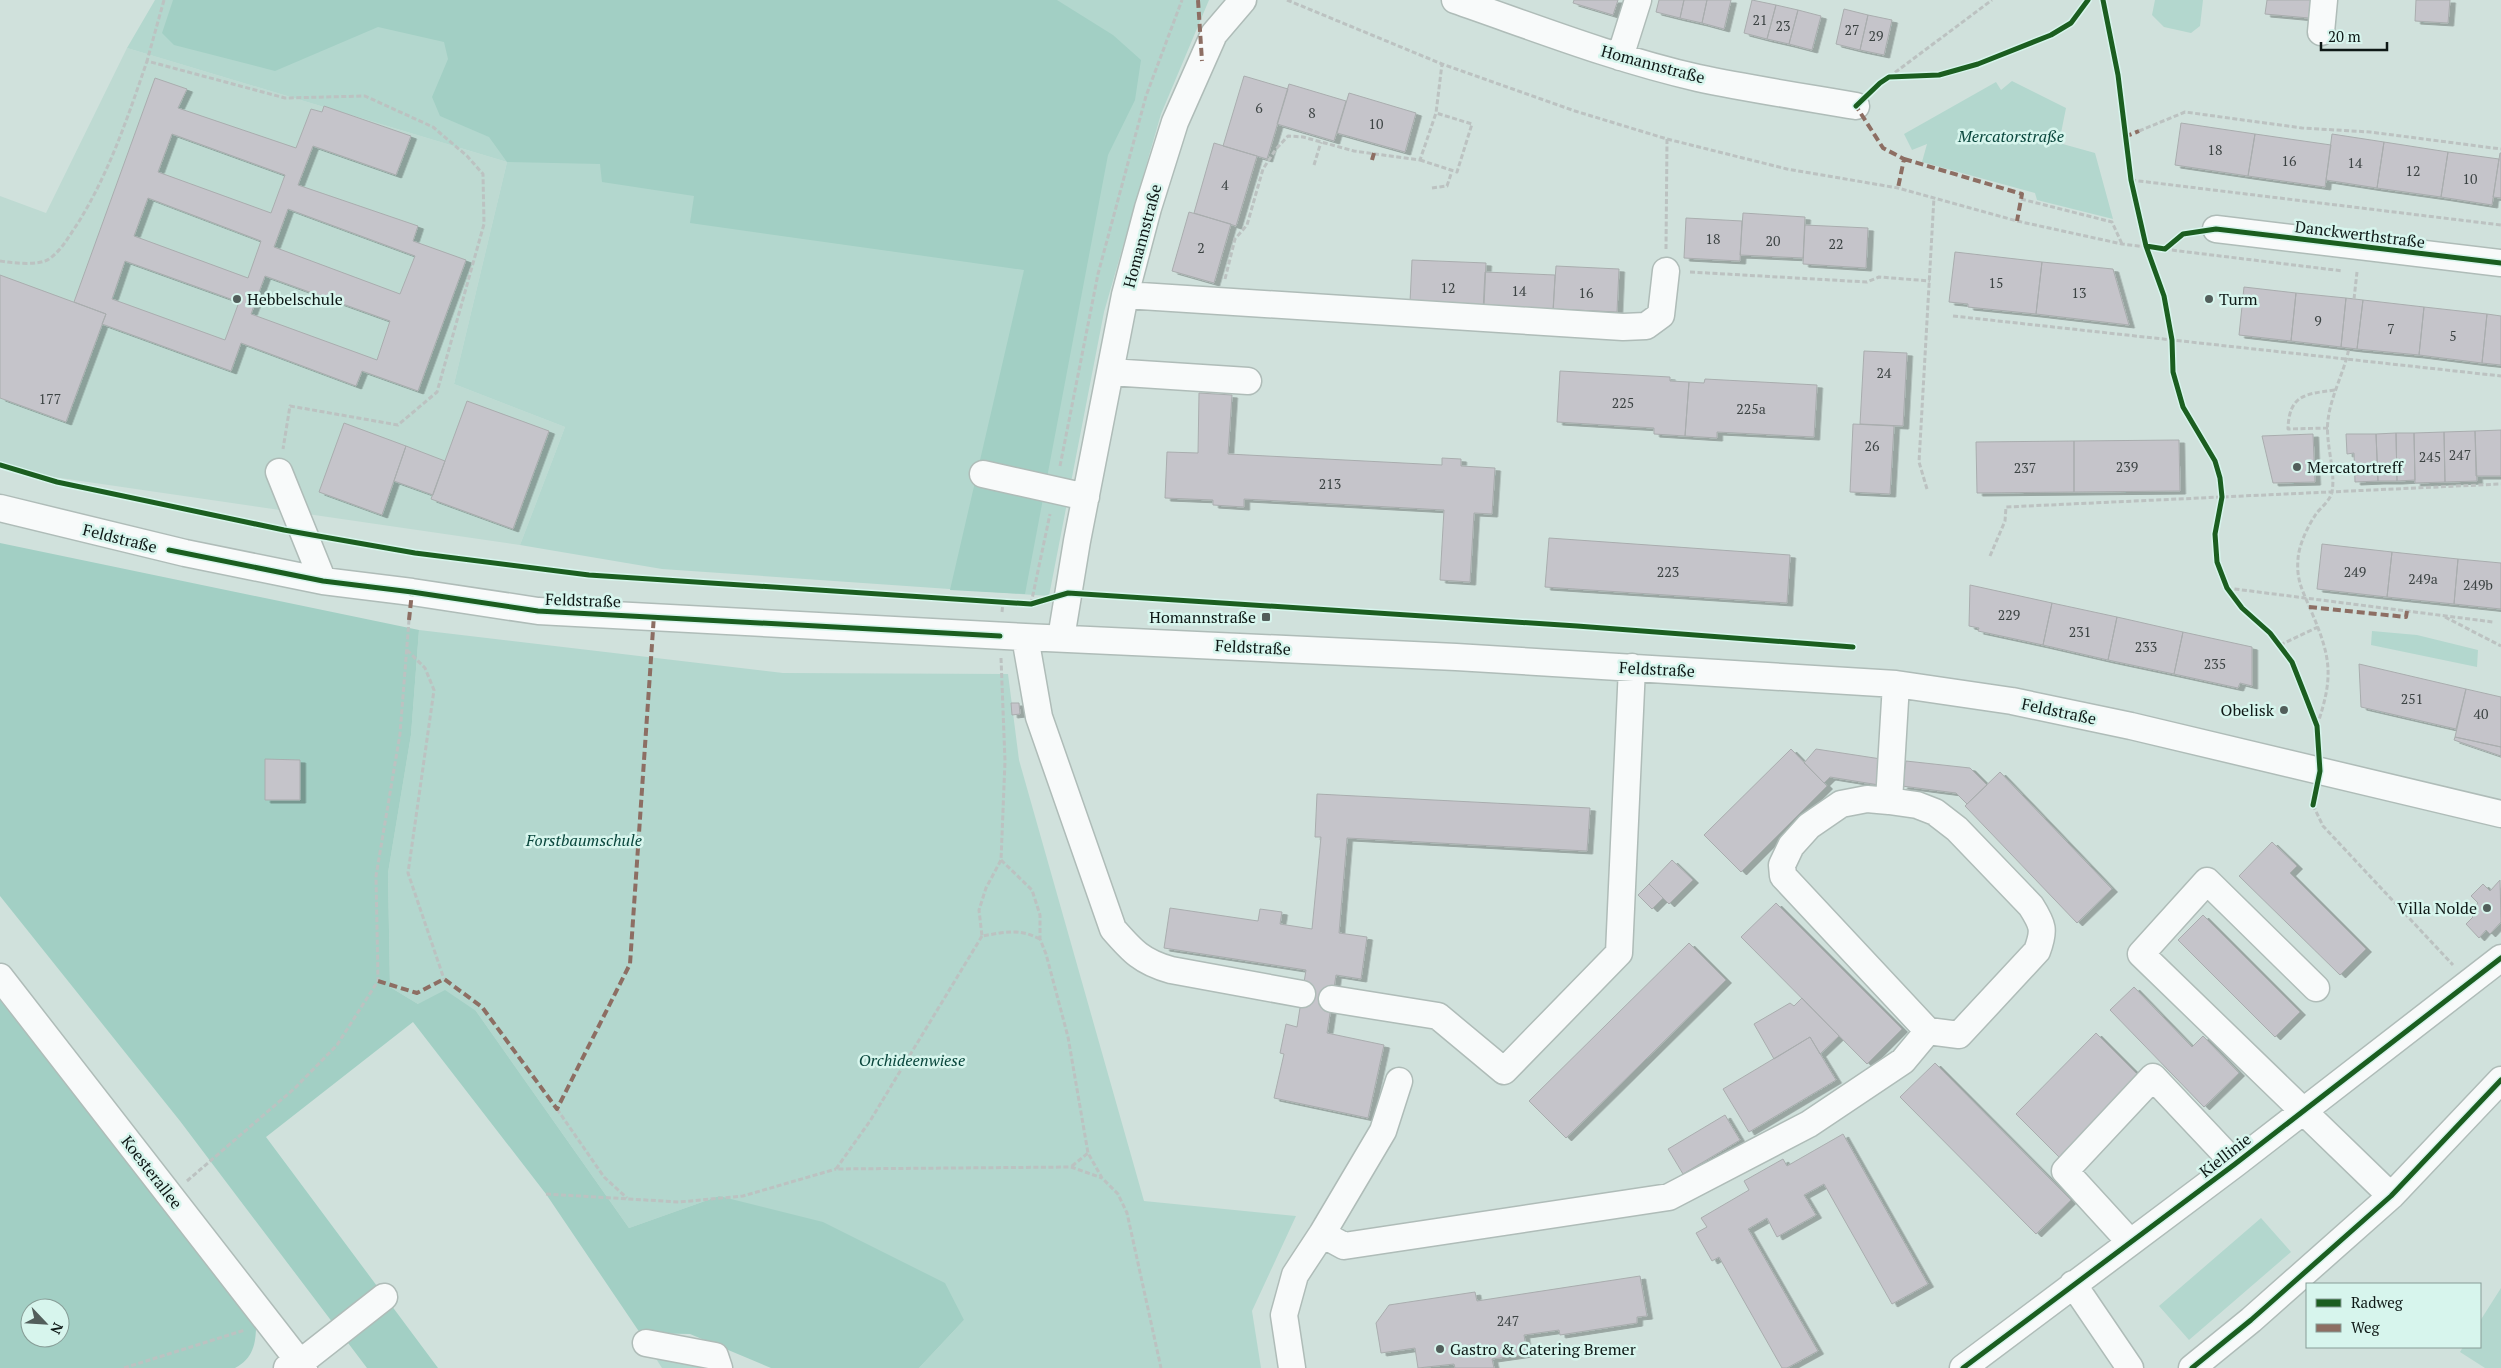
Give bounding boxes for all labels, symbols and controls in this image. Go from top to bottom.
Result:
house number: 21 [1753,10,1767,29]
house number: 23 [1776,16,1790,35]
house number: 27 [1845,20,1859,39]
scale bar [2321,20,2387,52]
house number: 29 [1869,26,1883,45]
text: 20 m [2328,26,2361,46]
street label: Homannstraße [1599,40,1707,88]
house number: 6 [1255,98,1263,117]
house number: 8 [1308,103,1316,122]
house number: 10 [1369,114,1383,133]
park label: Mercatorstraße [1957,125,2064,147]
house number: 18 [2208,140,2222,159]
house number: 16 [2282,151,2297,170]
house number: 14 [2348,153,2363,172]
house number: 12 [2406,161,2420,180]
house number: 10 [2463,169,2477,188]
house number: 4 [1221,175,1229,194]
street label: Homannstraße [1118,182,1166,290]
street label: Danckwerthstraße [2294,215,2426,253]
house number: 18 [1706,229,1720,248]
house number: 20 [1766,231,1780,250]
house number: 22 [1829,234,1843,253]
house number: 2 [1197,238,1205,257]
house number: 15 [1989,273,2003,292]
house number: 12 [1441,278,1455,297]
house number: 14 [1512,281,1527,300]
house number: 16 [1579,283,1594,302]
house number: 13 [2072,283,2086,302]
place label: Hebbelschule [247,288,343,310]
place label: Turm [2219,288,2258,310]
marker: Hebbelschule [231,293,243,305]
marker: Turm [2203,293,2215,305]
house number: 9 [2314,311,2322,330]
house number: 7 [2387,319,2395,338]
house number: 5 [2449,326,2457,345]
house number: 24 [1877,363,1892,382]
house number: 177 [39,389,61,408]
house number: 225 [1612,393,1634,412]
house number: 225a [1736,399,1766,418]
house number: 26 [1865,436,1880,455]
house number: 247 [2449,445,2471,464]
house number: 245 [2419,447,2441,466]
place label: Mercatortreff [2307,456,2404,478]
house number: 239 [2116,457,2138,476]
house number: 237 [2014,458,2036,477]
marker: Mercatortreff [2291,461,2303,473]
house number: 213 [1319,474,1341,493]
street label: Feldstraße [81,518,159,558]
house number: 223 [1657,562,1679,581]
house number: 249 [2344,562,2366,581]
house number: 249a [2408,569,2438,588]
house number: 249b [2463,575,2493,594]
street label: Feldstraße [545,588,621,612]
house number: 229 [1998,605,2020,624]
place label: Homannstraße [1149,606,1256,628]
marker: Homannstraße [1260,611,1272,623]
house number: 231 [2069,622,2091,641]
street label: Feldstraße [1215,634,1291,660]
house number: 233 [2135,637,2157,656]
house number: 235 [2204,654,2226,673]
street label: Feldstraße [1619,656,1695,682]
house number: 251 [2401,689,2423,708]
street label: Feldstraße [2020,692,2098,730]
place label: Obelisk [2221,699,2275,721]
marker: Obelisk [2278,704,2290,716]
house number: 40 [2474,704,2488,723]
park label: Forstbaumschule [525,829,642,851]
place label: Villa Nolde [2397,897,2477,919]
marker: Villa Nolde [2481,902,2493,914]
park label: Orchideenwiese [859,1049,965,1071]
street label: Kiellinie [2195,1128,2255,1182]
street label: Koesterallee [116,1131,188,1213]
legend [2306,1283,2481,1348]
text: Radweg [2351,1292,2404,1312]
north arrow [20,1298,70,1348]
house number: 247 [1497,1311,1519,1330]
text: Weg [2351,1317,2381,1337]
text: N [46,1320,68,1338]
place label: Gastro & Catering Bremer [1450,1338,1637,1360]
marker: Gastro & Catering Bremer [1434,1343,1446,1355]

